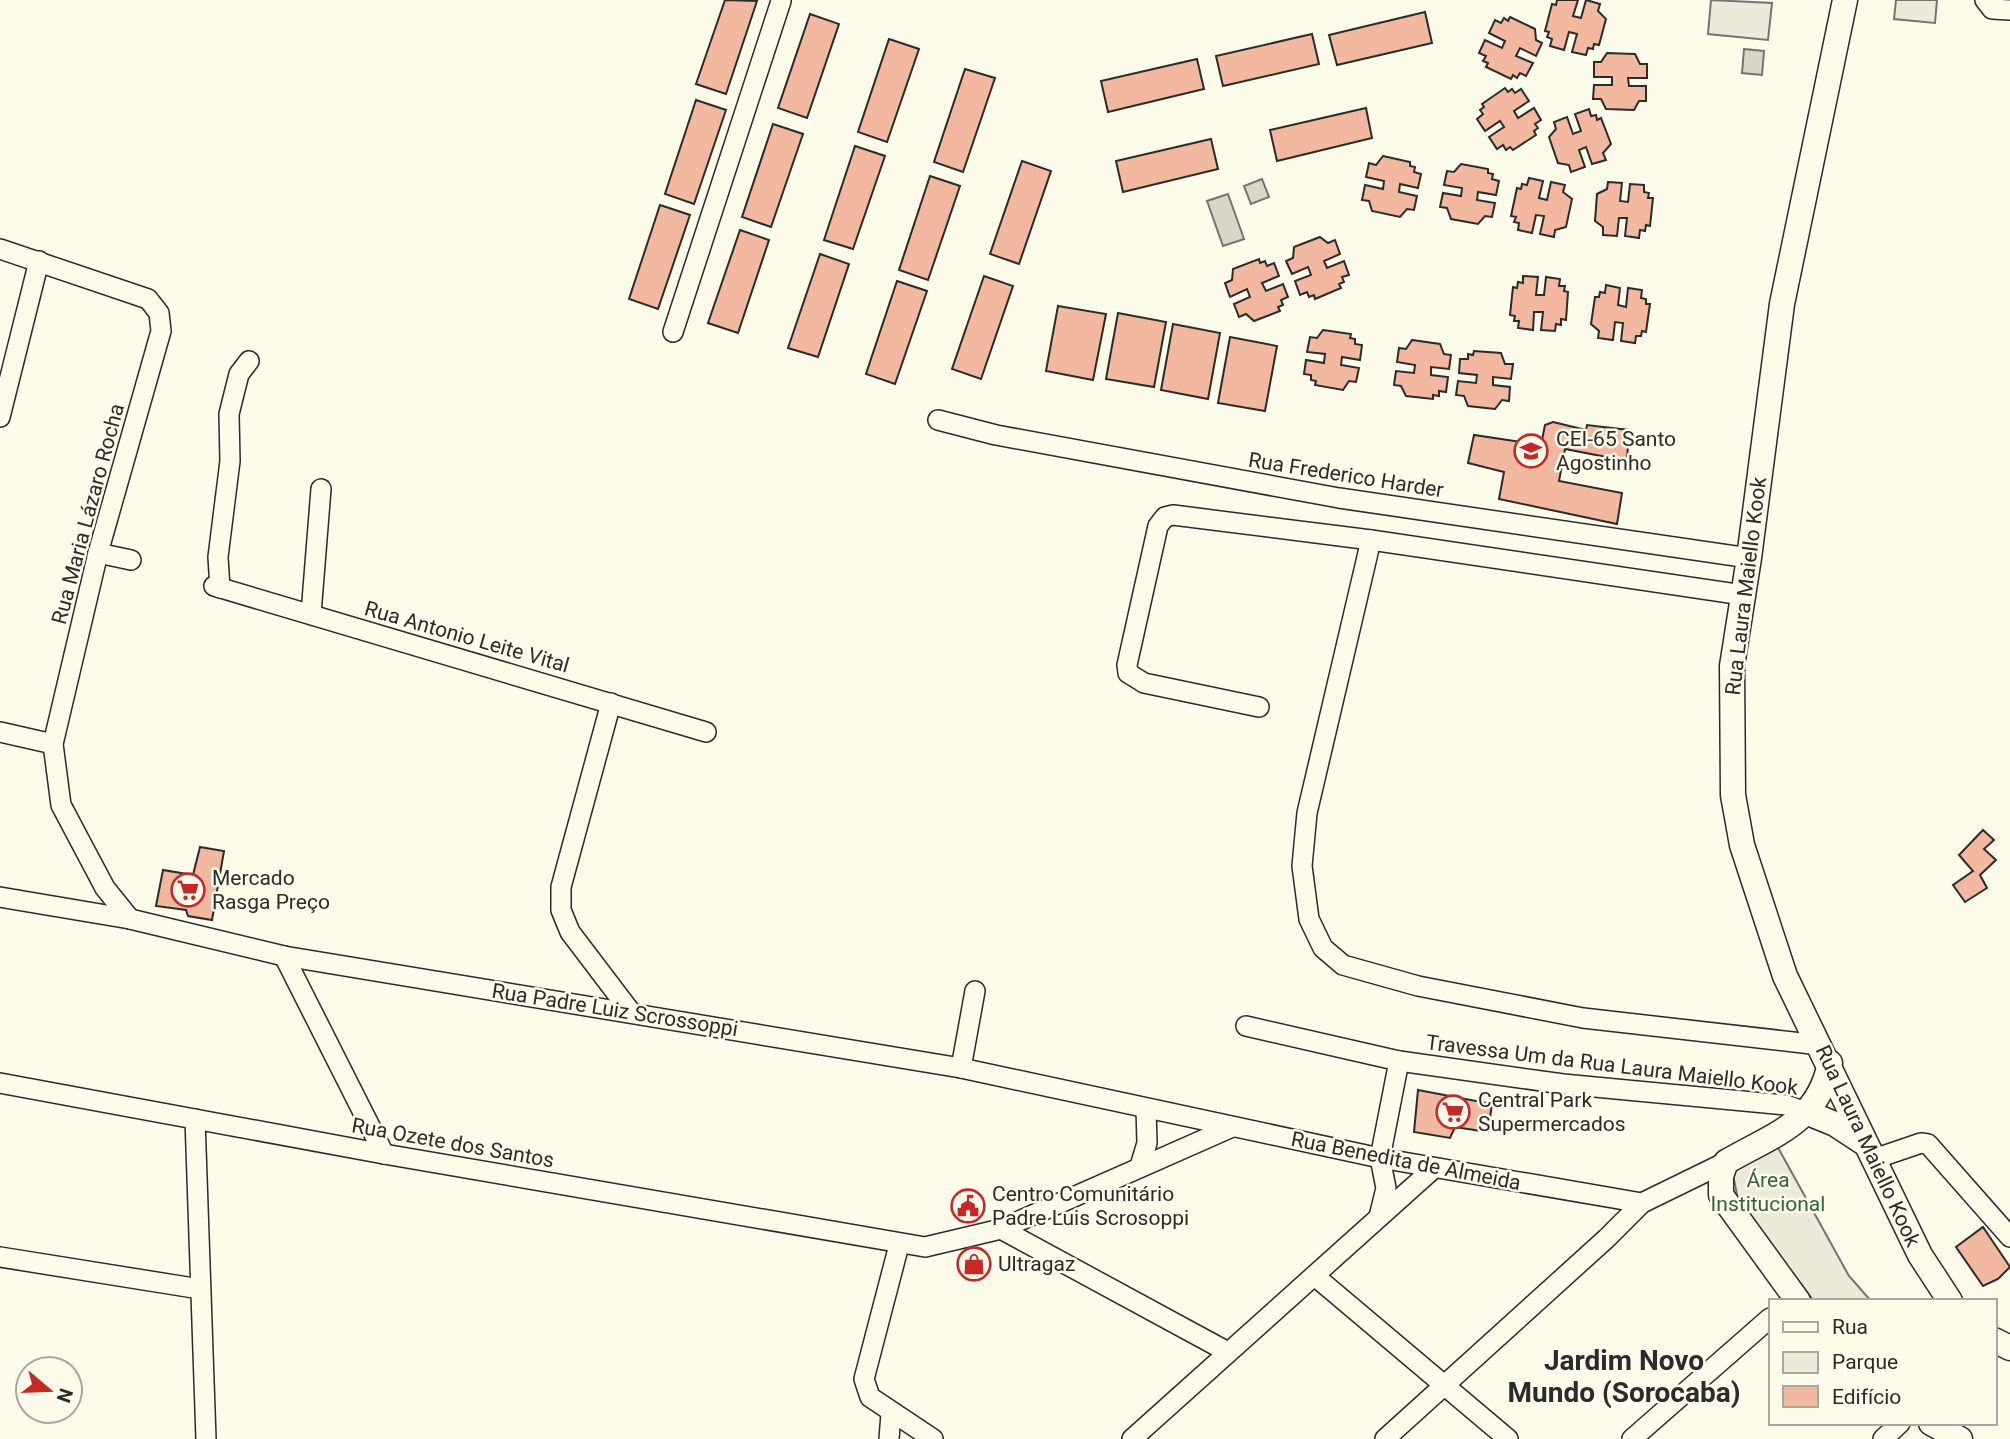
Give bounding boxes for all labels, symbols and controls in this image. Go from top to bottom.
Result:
street label: Rua Maria Lázaro Rocha [47,401,129,627]
place label: CEI-65 Santo Agostinho [1556,427,1676,475]
school or university icon: CEI-65 Santo Agostinho [1512,432,1550,470]
street label: Rua Frederico Harder [1247,448,1445,502]
street label: Rua Laura Maiello Kook [1721,475,1771,696]
street label: Rua Antonio Leite Vital [362,596,572,678]
place label: Mercado Rasga Preço [212,866,330,914]
supermarket icon: Mercado Rasga Preço [169,871,207,909]
street label: Rua Padre Luiz Scrossoppi [490,979,740,1041]
street label: Travessa Um da Rua Laura Maiello Kook [1425,1030,1800,1100]
street label: Rua Laura Maiello Kook [1811,1041,1925,1251]
place label: Central Park Supermercados [1478,1088,1626,1136]
supermarket icon: Central Park Supermercados [1434,1093,1472,1131]
street label: Rua Ozete dos Santos [350,1113,556,1173]
street label: Rua Benedita de Almeida [1289,1127,1523,1195]
park label: Área Institucional [1711,1168,1825,1216]
place label: Centro Comunitário Padre Luis Scrosoppi [992,1182,1189,1230]
public building icon: Centro Comunitário Padre Luis Scrosoppi [949,1187,987,1225]
shop icon: Ultragaz [955,1245,993,1283]
place label: Ultragaz [998,1252,1075,1276]
legend [1769,1299,1996,1425]
text: Rua [1832,1315,1868,1339]
district label: Jardim Novo Mundo (Sorocaba) [1507,1344,1741,1409]
text: Parque [1832,1350,1898,1374]
north arrow [14,1355,84,1425]
text: N [52,1385,78,1405]
text: Edifício [1832,1385,1901,1409]

